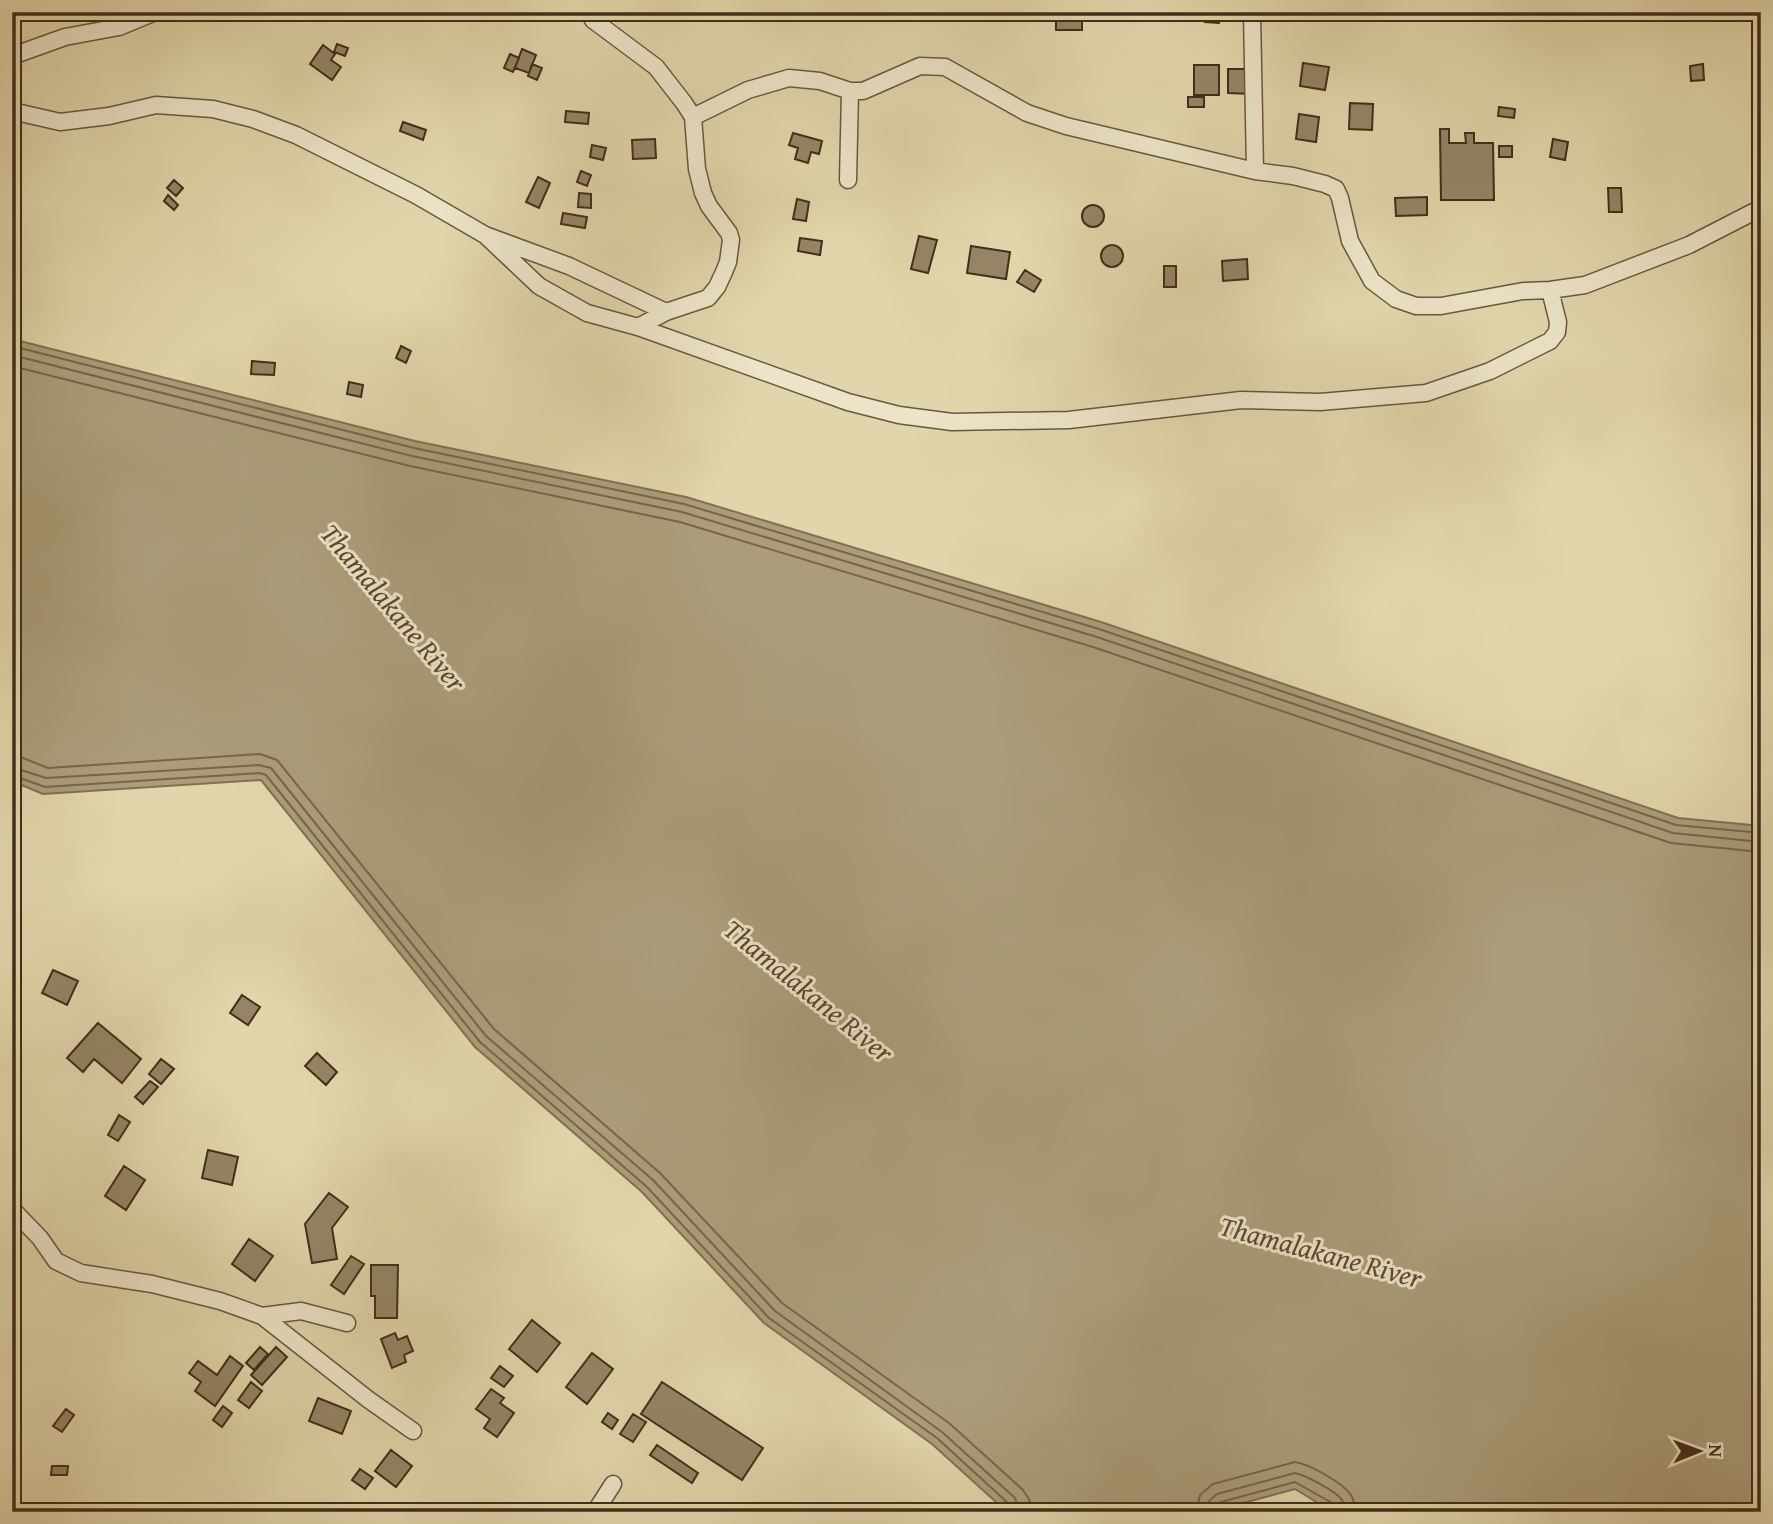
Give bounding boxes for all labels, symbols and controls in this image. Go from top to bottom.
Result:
water label: Thamalakane River [311,514,478,701]
water label: Thamalakane River [715,909,904,1072]
water label: Thamalakane River [1215,1204,1428,1298]
north arrow [1664,1416,1734,1486]
text: N [1702,1444,1730,1458]

